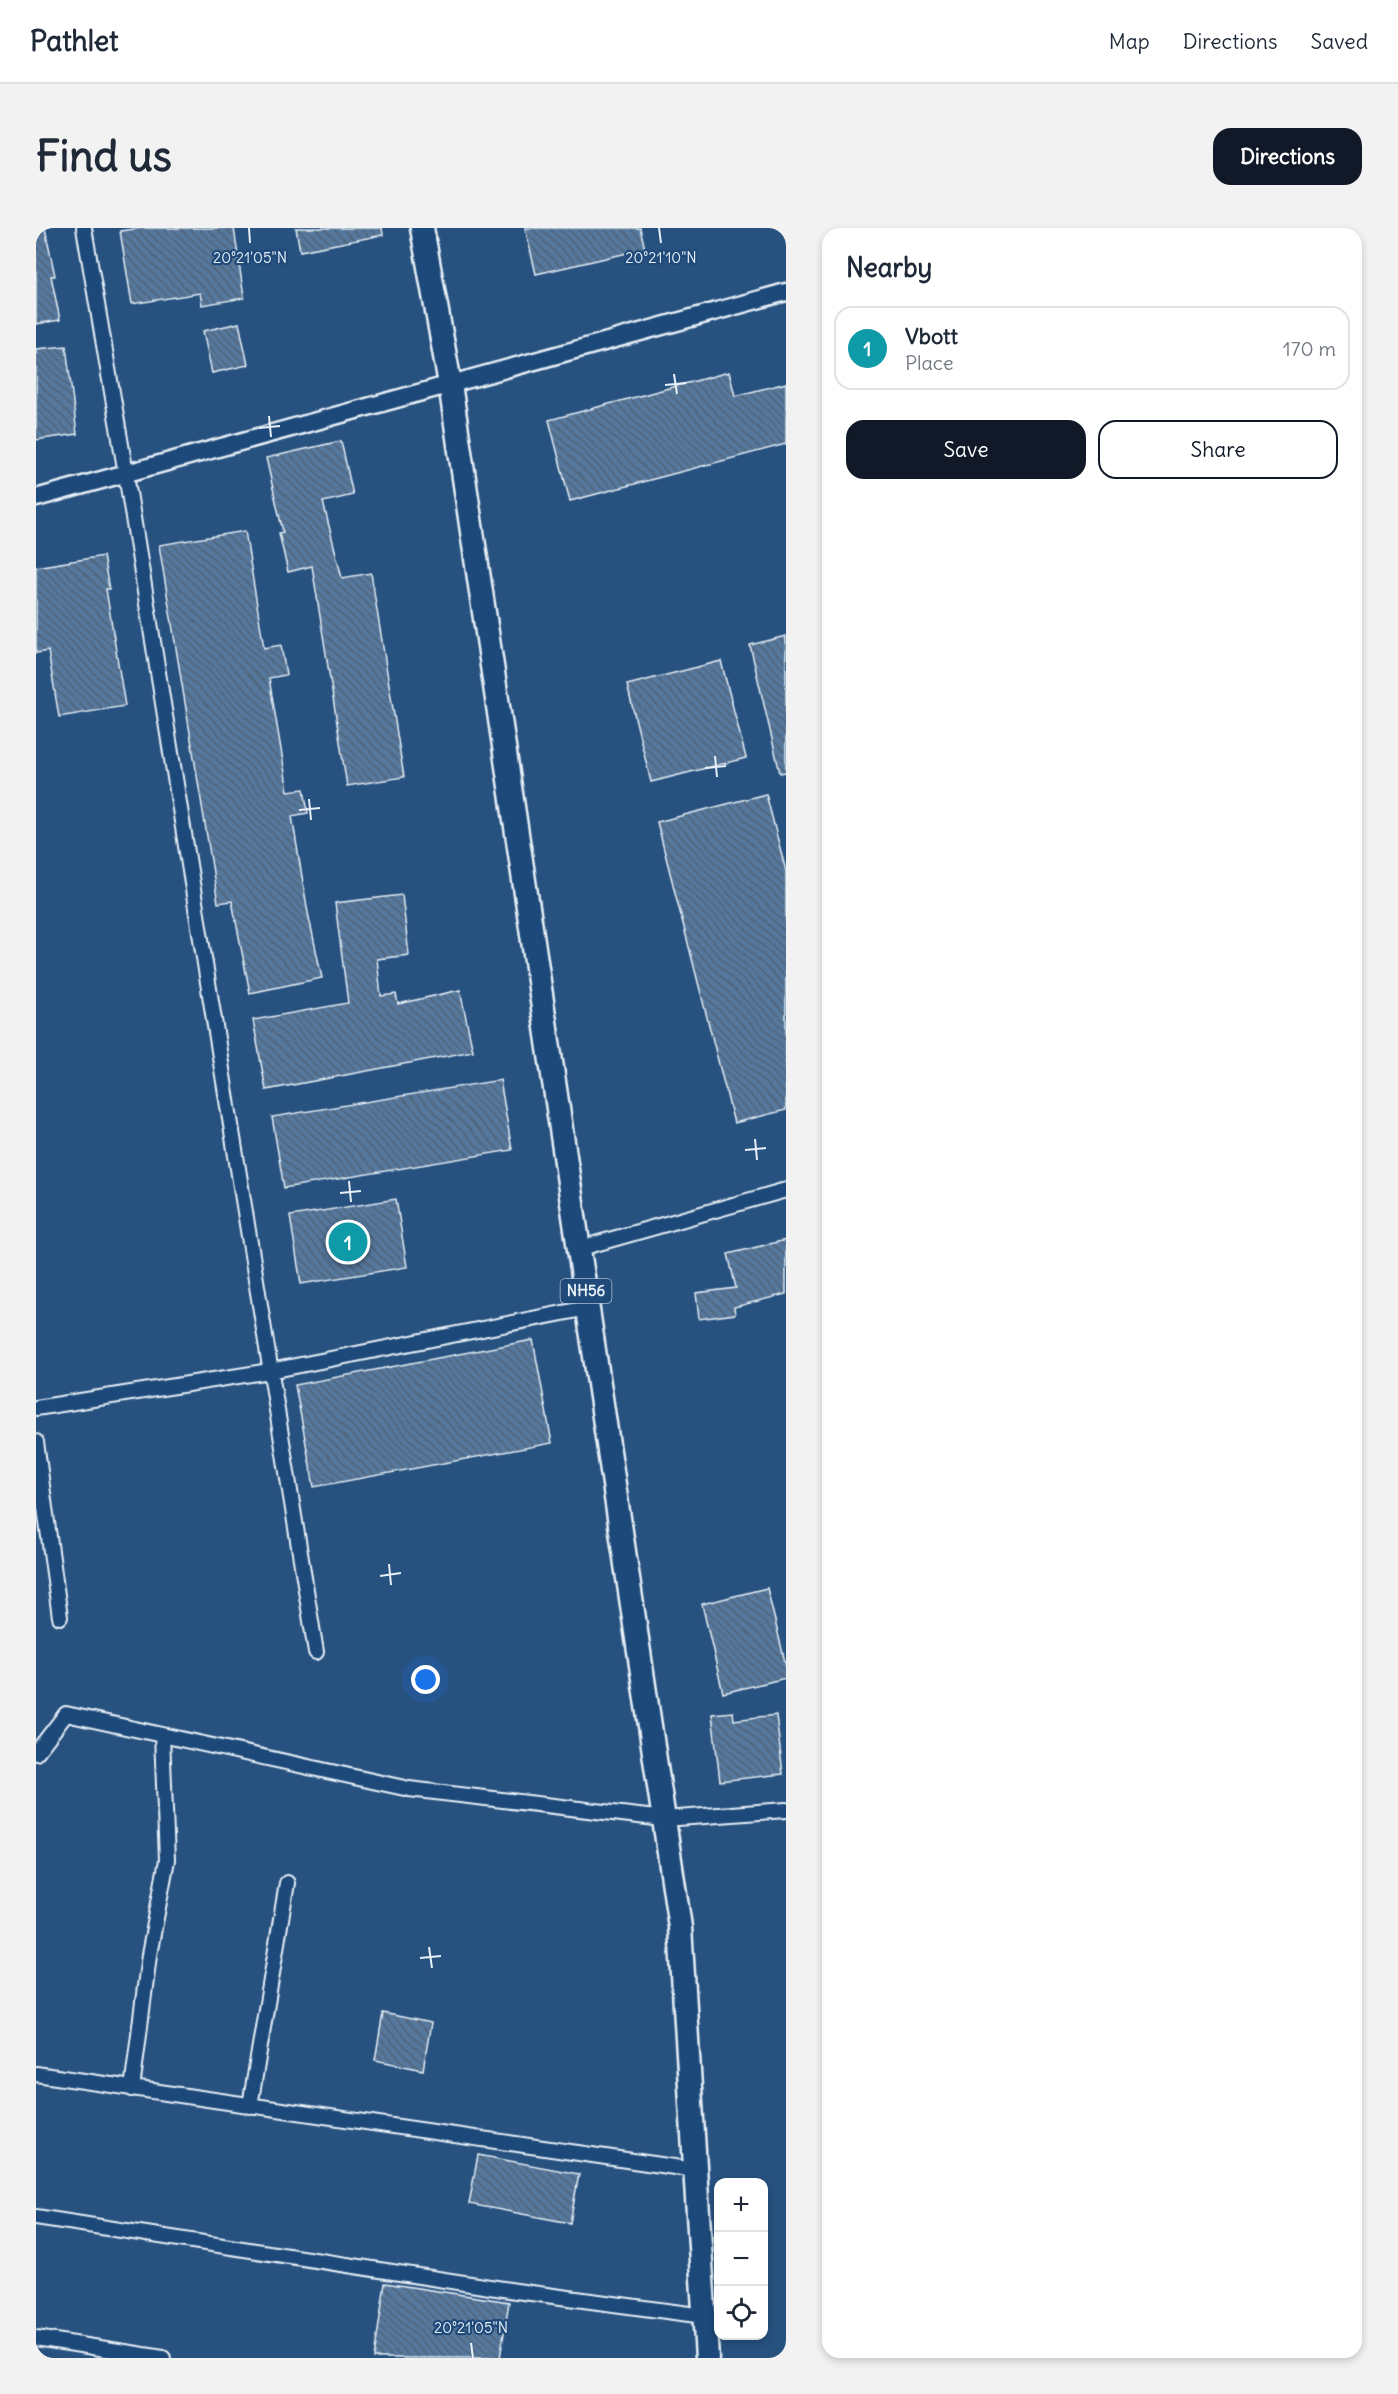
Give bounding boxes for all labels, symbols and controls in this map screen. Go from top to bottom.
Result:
text: Pathlet [30,23,119,59]
text: Map [1109,28,1150,55]
text: Directions [1183,28,1277,55]
text: Saved [1310,28,1368,55]
button: Directions [1213,128,1362,185]
text: Find us [36,130,172,182]
text: 20°21'05"N [213,248,287,267]
text: 20°21'10"N [625,248,697,267]
text: Nearby [846,251,932,284]
text: Vbott [905,322,958,350]
text: 1 [864,336,871,361]
text: 170 m [1283,336,1336,361]
text: Place [905,350,953,375]
button: Save [846,420,1086,479]
button: Share [1098,420,1338,479]
pin: 1 [328,1220,368,1264]
road number: NH56 [560,1279,612,1303]
your location [411,1665,440,1694]
map controls [714,2178,768,2340]
button: + [714,2178,768,2232]
button: − [714,2232,768,2286]
button: locate [714,2286,768,2340]
text: 20°21'05"N [434,2318,508,2337]

